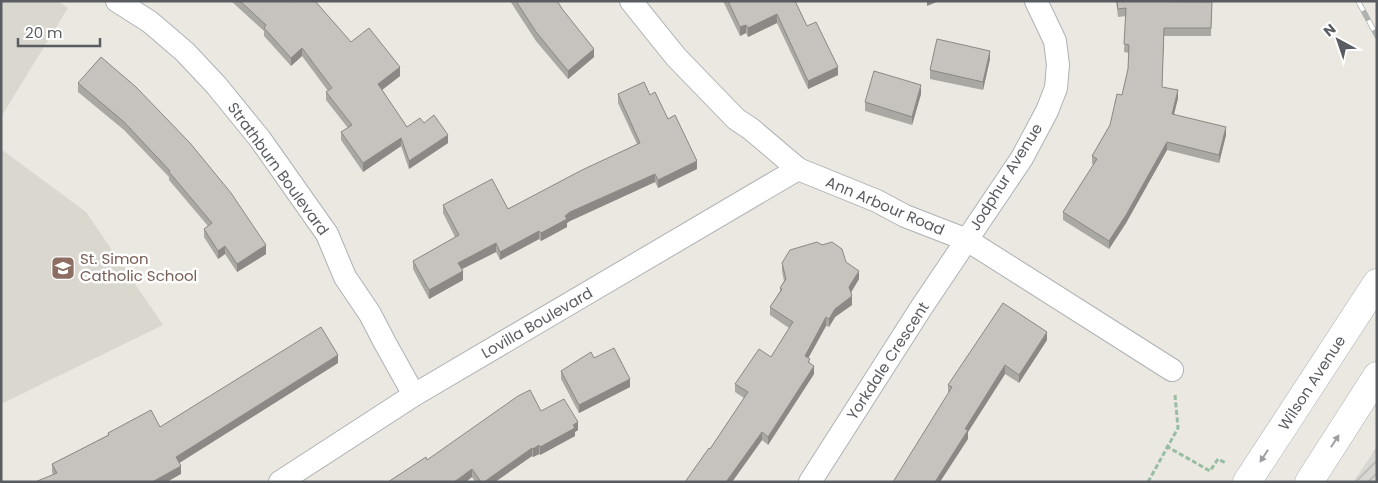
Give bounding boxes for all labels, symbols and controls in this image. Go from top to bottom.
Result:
scale bar [18,15,100,47]
north arrow [1313,15,1363,65]
text: N [1319,19,1340,41]
text: 20 m [25,22,63,43]
street label: Strathburn Boulevard [223,98,334,239]
street label: Jodphur Avenue [964,119,1047,234]
street label: Ann Arbour Road [823,171,948,240]
place label: St. Simon Catholic School [80,248,197,286]
school or university icon: St. Simon Catholic School [50,255,76,281]
street label: Lovilla Boulevard [477,282,596,363]
street label: Yorkdale Crescent [842,298,934,424]
street label: Wilson Avenue [1273,331,1350,434]
one-way arrow [1330,434,1340,447]
one-way arrow [1259,449,1269,463]

